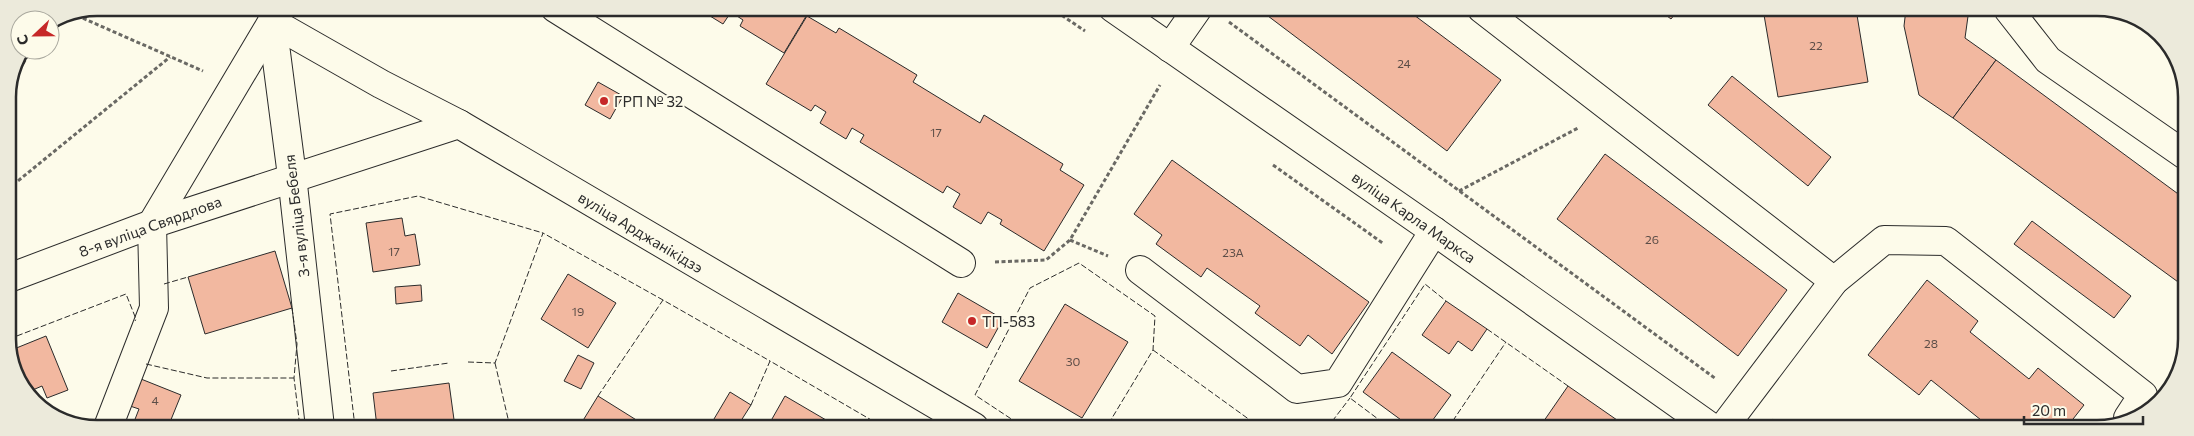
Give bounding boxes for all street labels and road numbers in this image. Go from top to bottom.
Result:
street label: 3-я вуліца Бебеля [280,154,312,278]
street label: вуліца Карла Маркса [1349,168,1479,266]
street label: вуліца Арджанікідзэ [575,188,707,276]
street label: 8-я вуліца Свярдлова [76,192,224,260]

